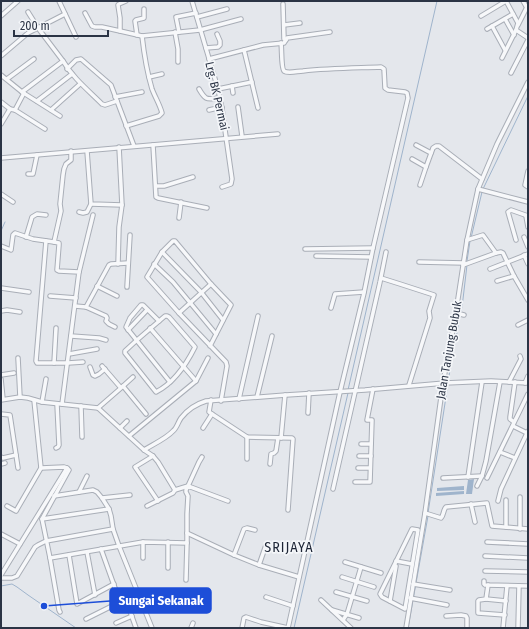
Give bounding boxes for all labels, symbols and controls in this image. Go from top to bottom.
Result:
scale bar [14,12,108,38]
text: 200 m [20,19,50,33]
street label: Lrg. BK Permai [202,60,232,132]
street label: Jalan Tanjung Bubuk [433,299,465,400]
district label: SRIJAYA [264,539,314,556]
callout: Sungai Sekanak [110,588,211,613]
text: Sungai Sekanak [118,593,204,608]

